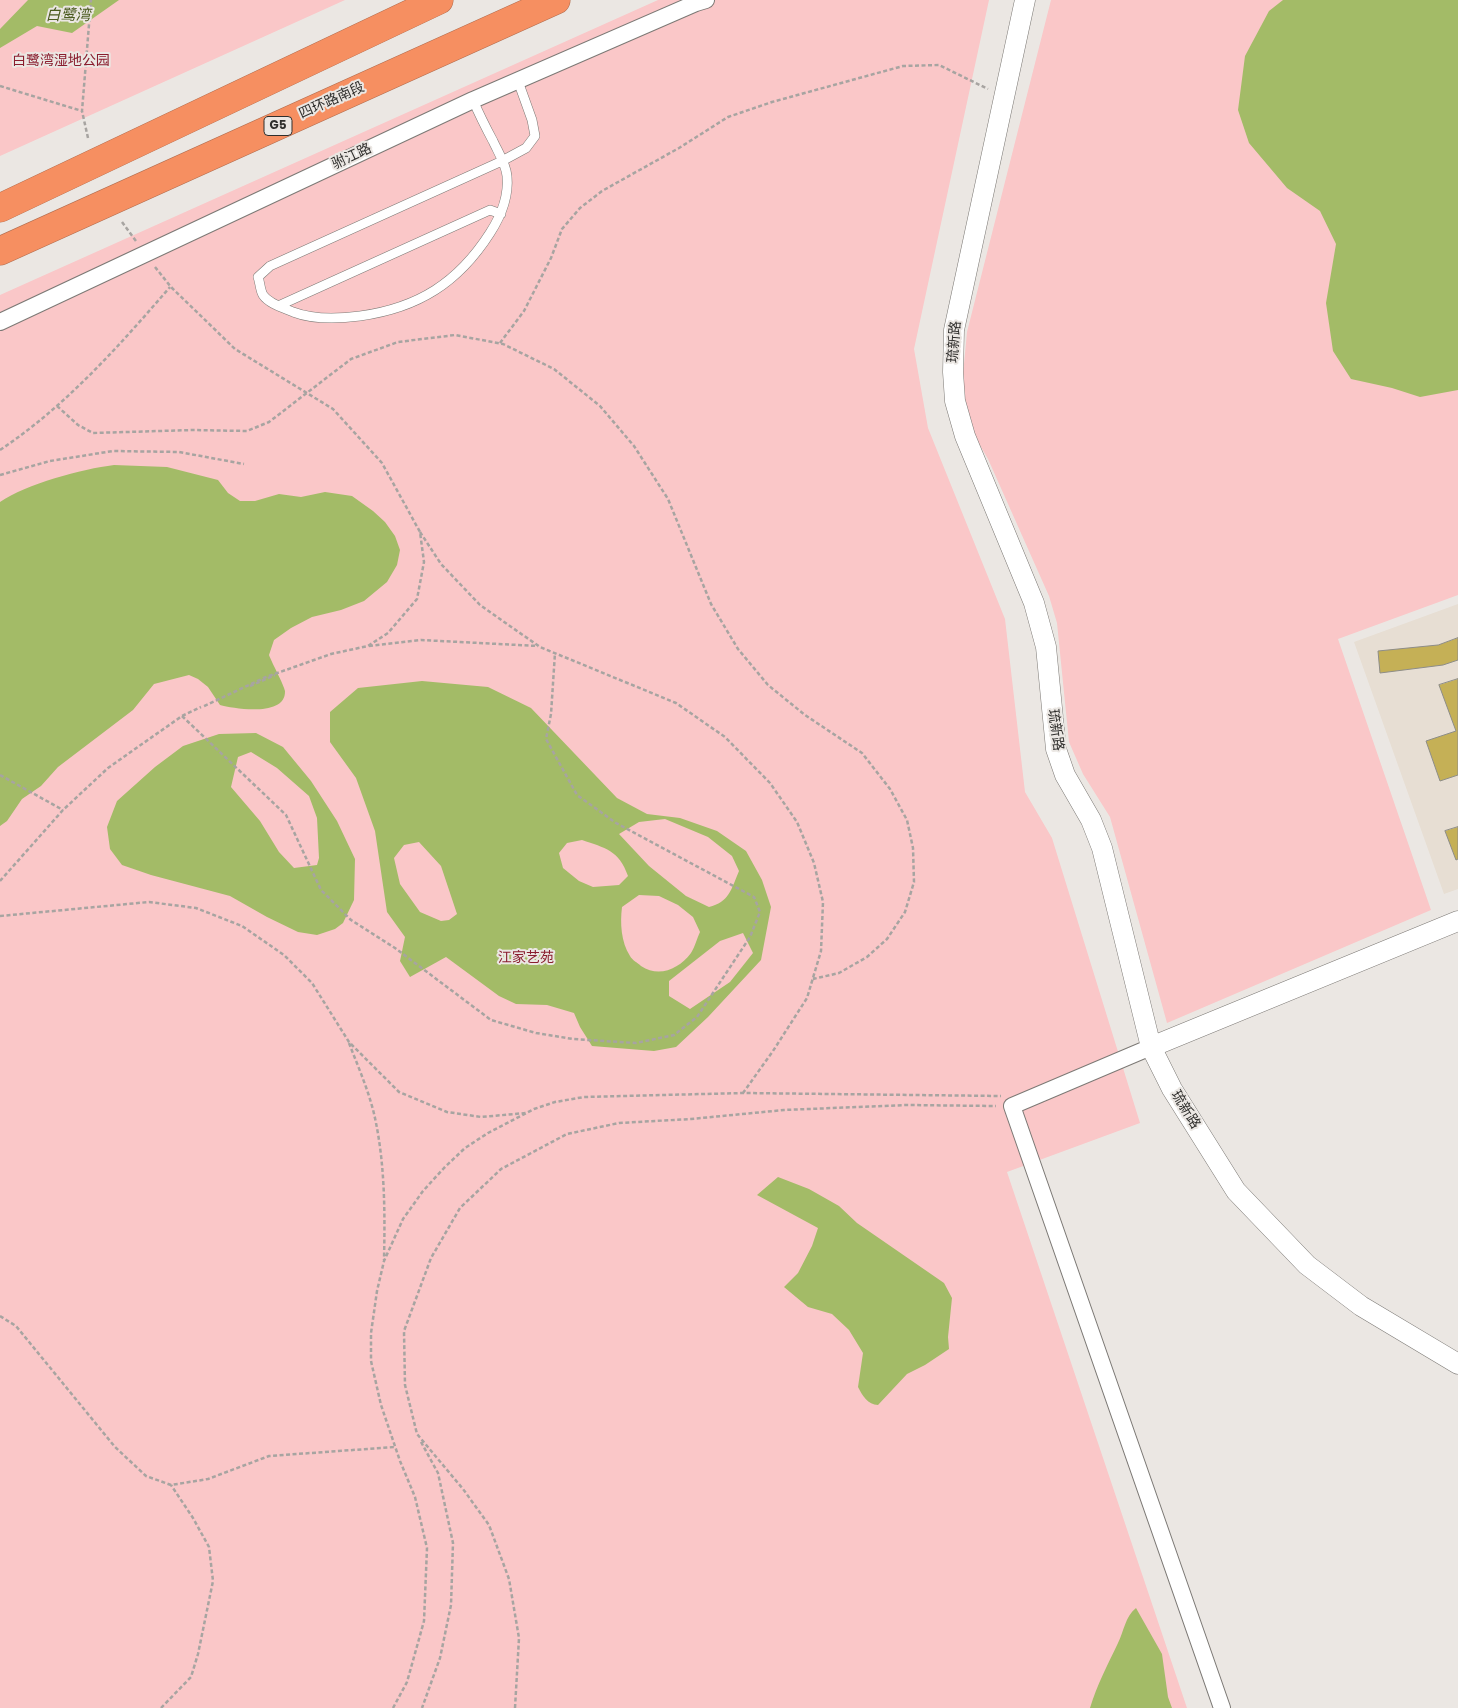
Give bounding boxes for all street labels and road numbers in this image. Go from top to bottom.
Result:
street label: 四环路南段 [297,79,367,123]
road number: G5 [264,116,292,136]
street label: 驸江路 [329,141,375,173]
street label: 琉新路 [945,320,965,364]
street label: 琉新路 [1044,708,1066,752]
street label: 琉新路 [1167,1088,1203,1132]

